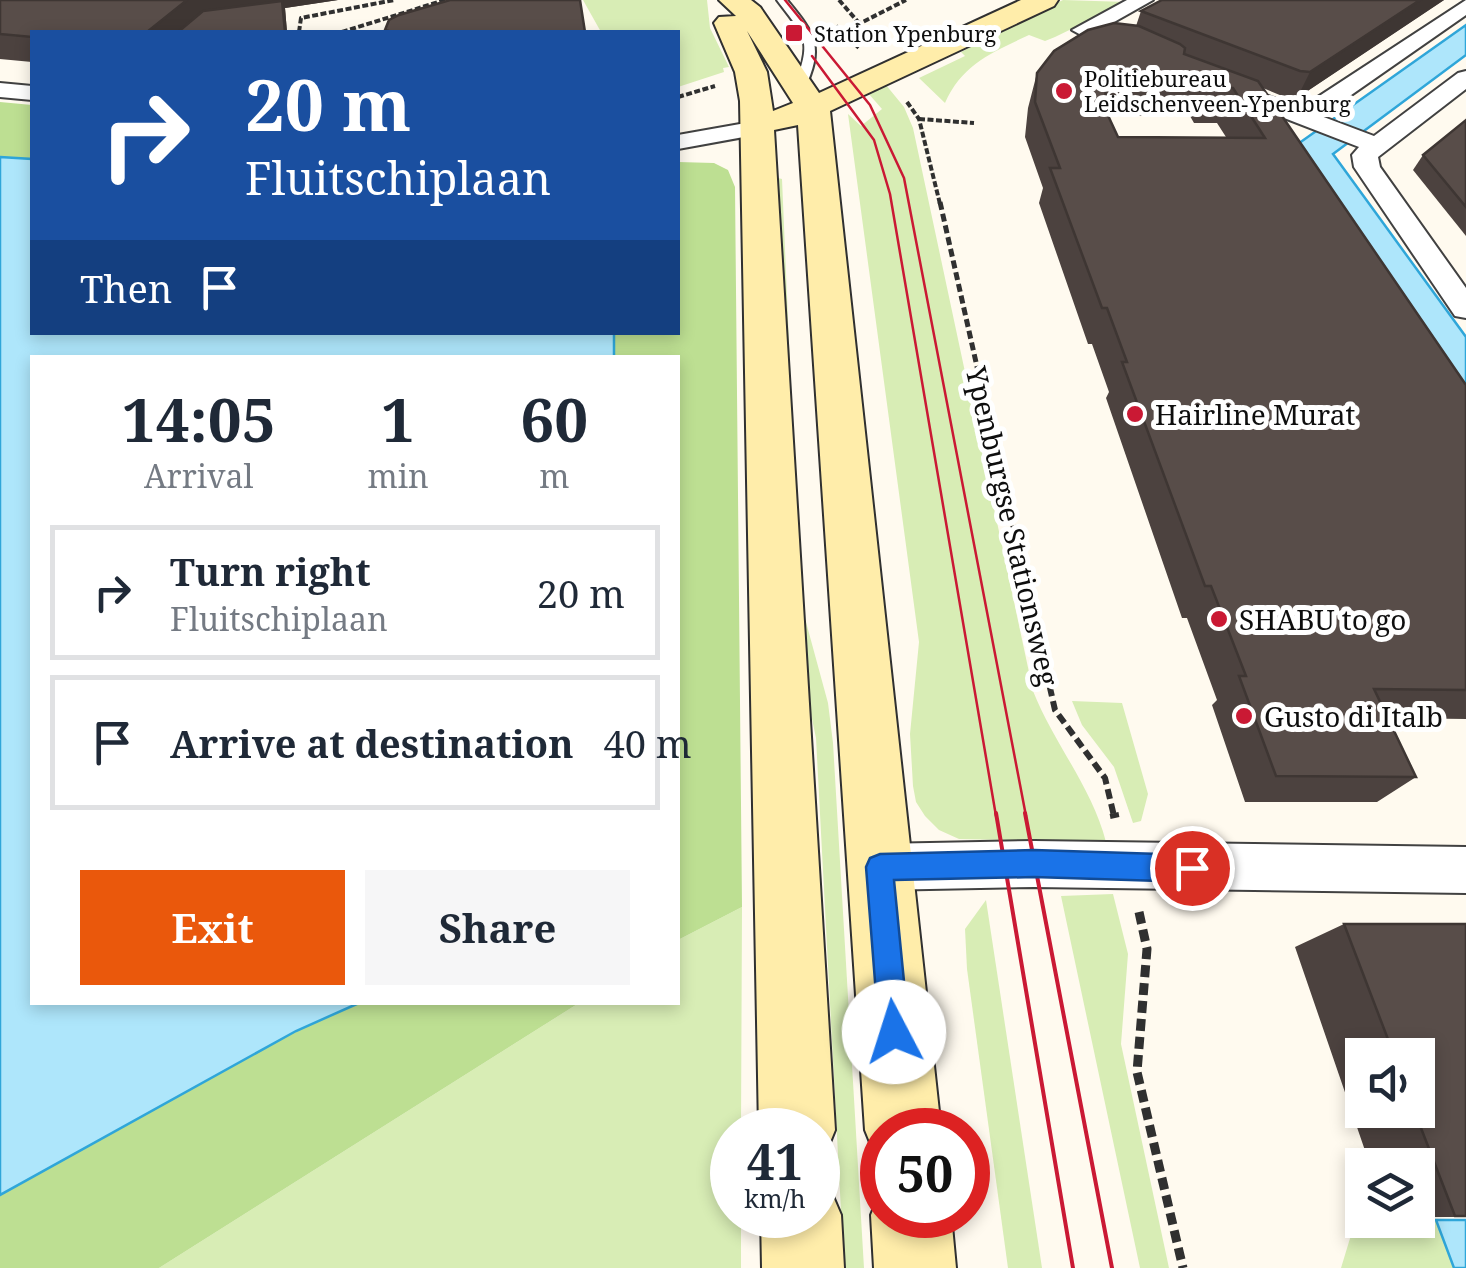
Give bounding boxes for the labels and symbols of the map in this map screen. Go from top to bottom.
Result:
place label: Station Ypenburg [814,18,997,48]
marker: Station Ypenburg [783,22,805,44]
place label: Politiebureau Leidschenveen-Ypenburg [1084,63,1351,118]
marker: Politiebureau Leidschenveen-Ypenburg [1053,80,1075,102]
street label: Ypenburgse Stationsweg [958,362,1068,689]
place label: Hairline Murat [1155,395,1356,433]
marker: Hairline Murat [1124,403,1146,425]
place label: SHABU to go [1239,600,1406,638]
marker: SHABU to go [1208,608,1230,630]
place label: Gusto di Italb [1264,697,1443,735]
marker: Gusto di Italb [1233,705,1255,727]
pin [1150,826,1235,911]
position arrow [842,980,946,1084]
speed limit sign: 50 [860,1108,990,1238]

